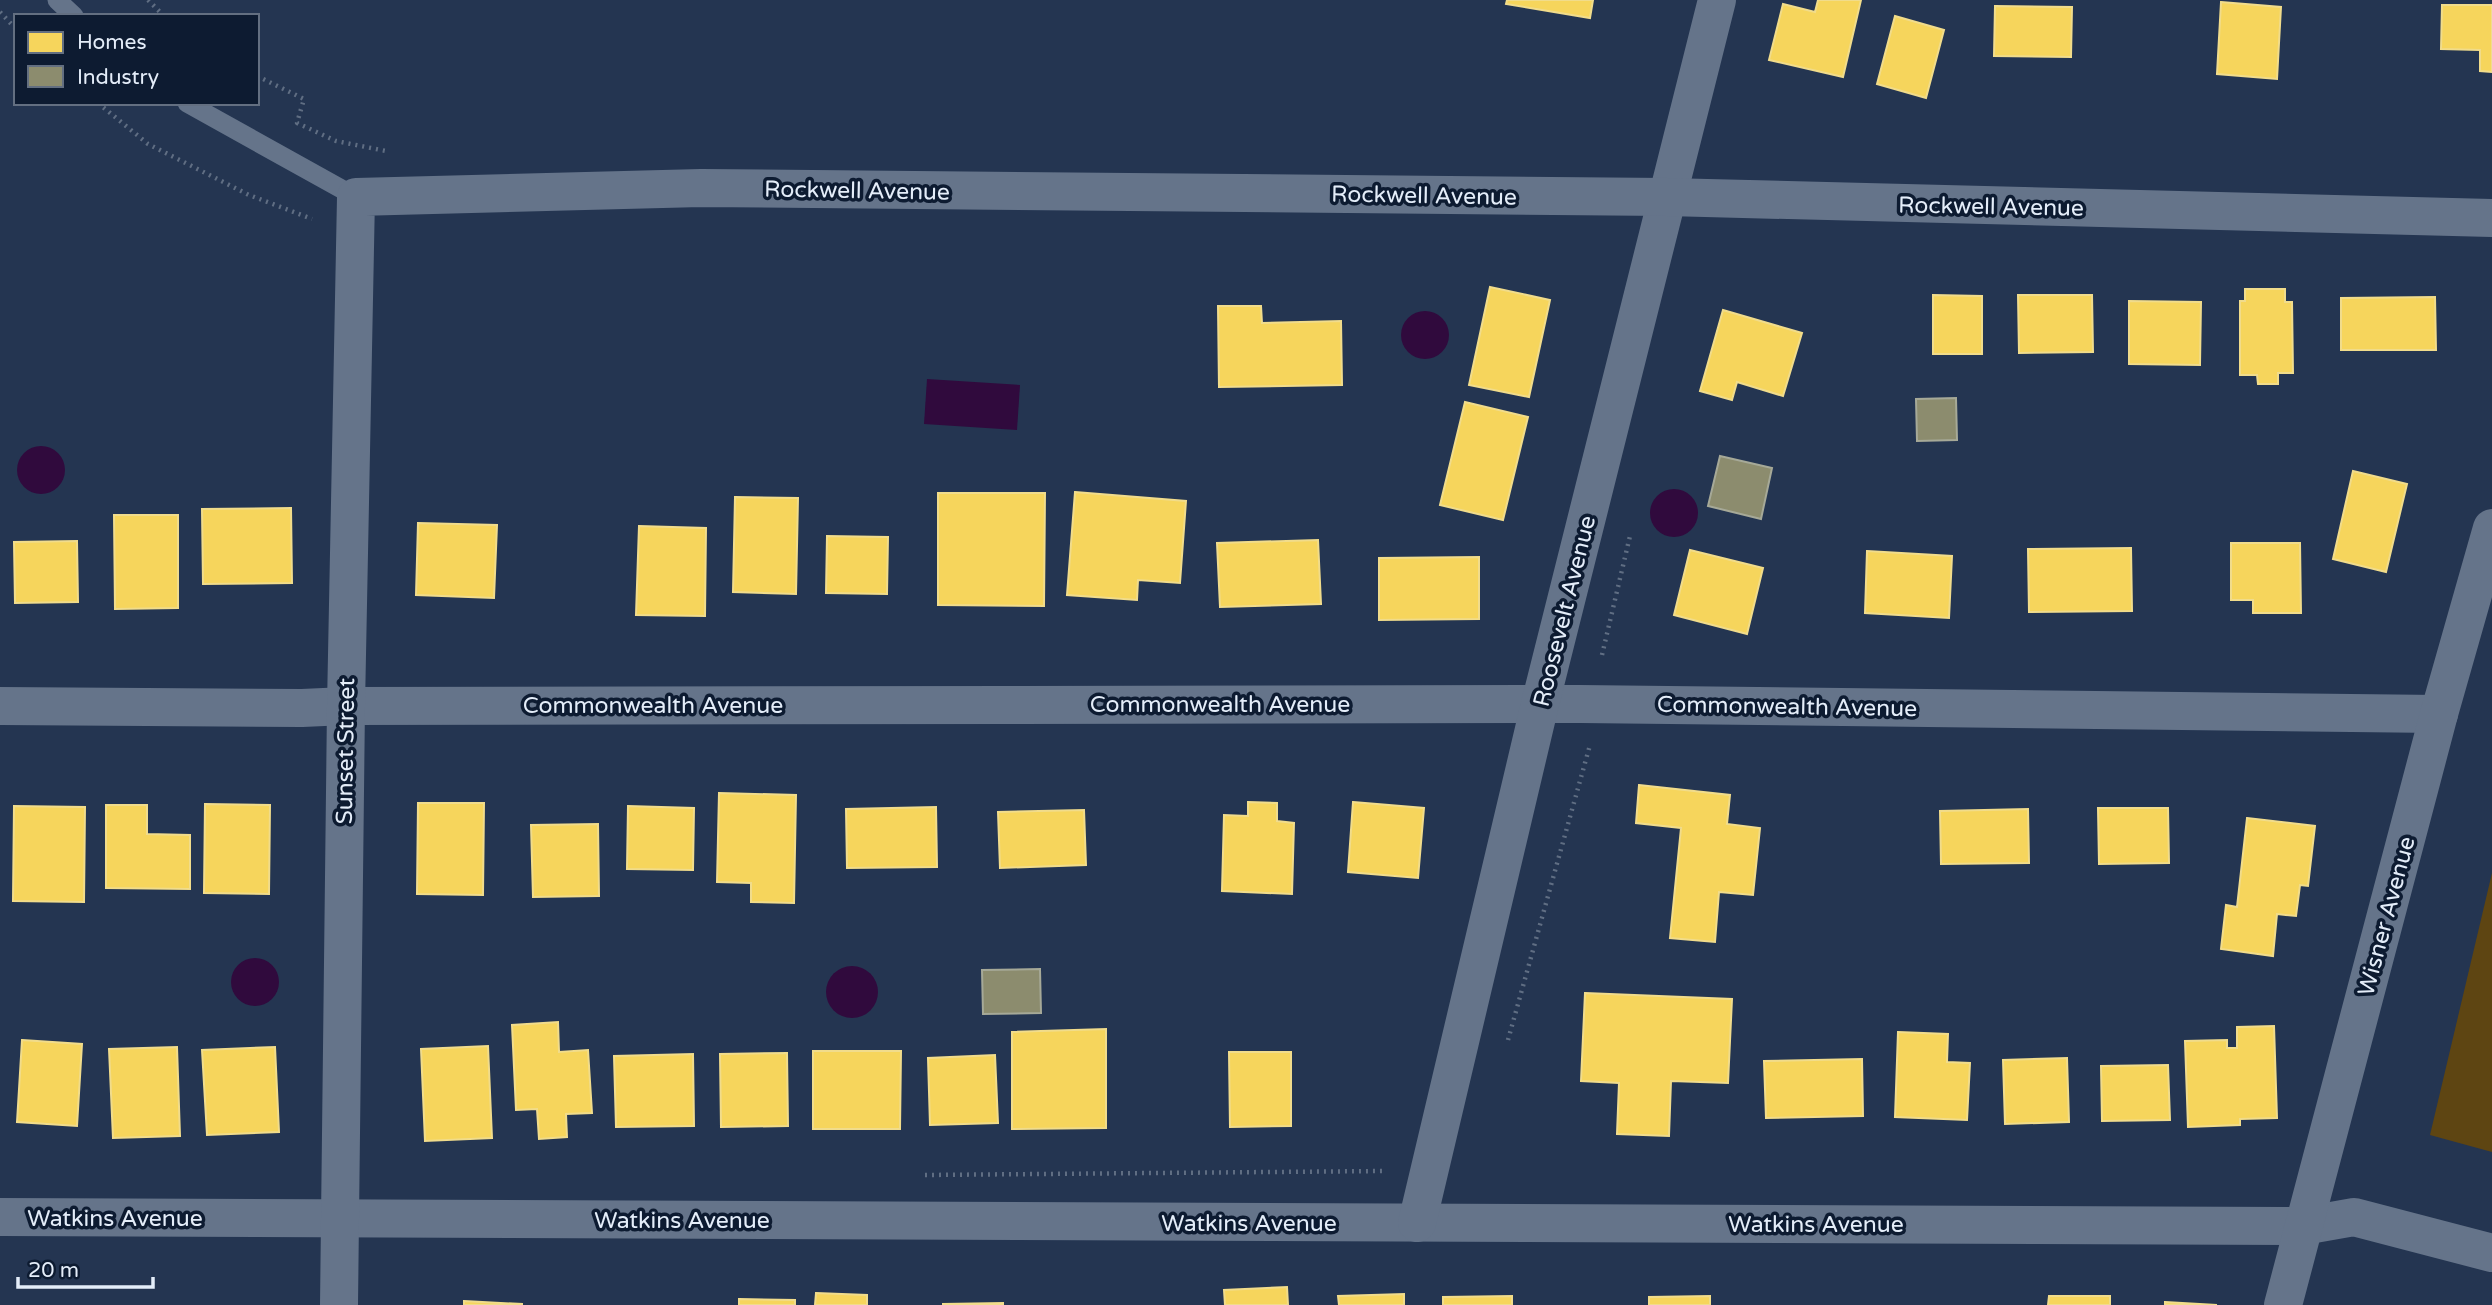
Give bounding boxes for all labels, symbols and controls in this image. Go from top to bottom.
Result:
legend [14,14,259,105]
text: Homes [77,30,147,55]
text: Industry [77,65,159,90]
street label: Rockwell Avenue [764,175,950,207]
street label: Rockwell Avenue [1331,180,1517,212]
street label: Rockwell Avenue [1898,191,2084,223]
street label: Roosevelt Avenue [1528,513,1602,710]
street label: Sunset Street [331,677,361,825]
street label: Commonwealth Avenue [1090,691,1350,719]
street label: Commonwealth Avenue [1657,691,1917,723]
street label: Commonwealth Avenue [523,692,783,720]
street label: Wisner Avenue [2352,833,2422,999]
street label: Watkins Avenue [27,1205,203,1233]
street label: Watkins Avenue [594,1207,770,1235]
street label: Watkins Avenue [1161,1210,1337,1238]
street label: Watkins Avenue [1728,1211,1904,1239]
scale bar [18,1246,152,1290]
text: 20 m [28,1258,79,1283]

